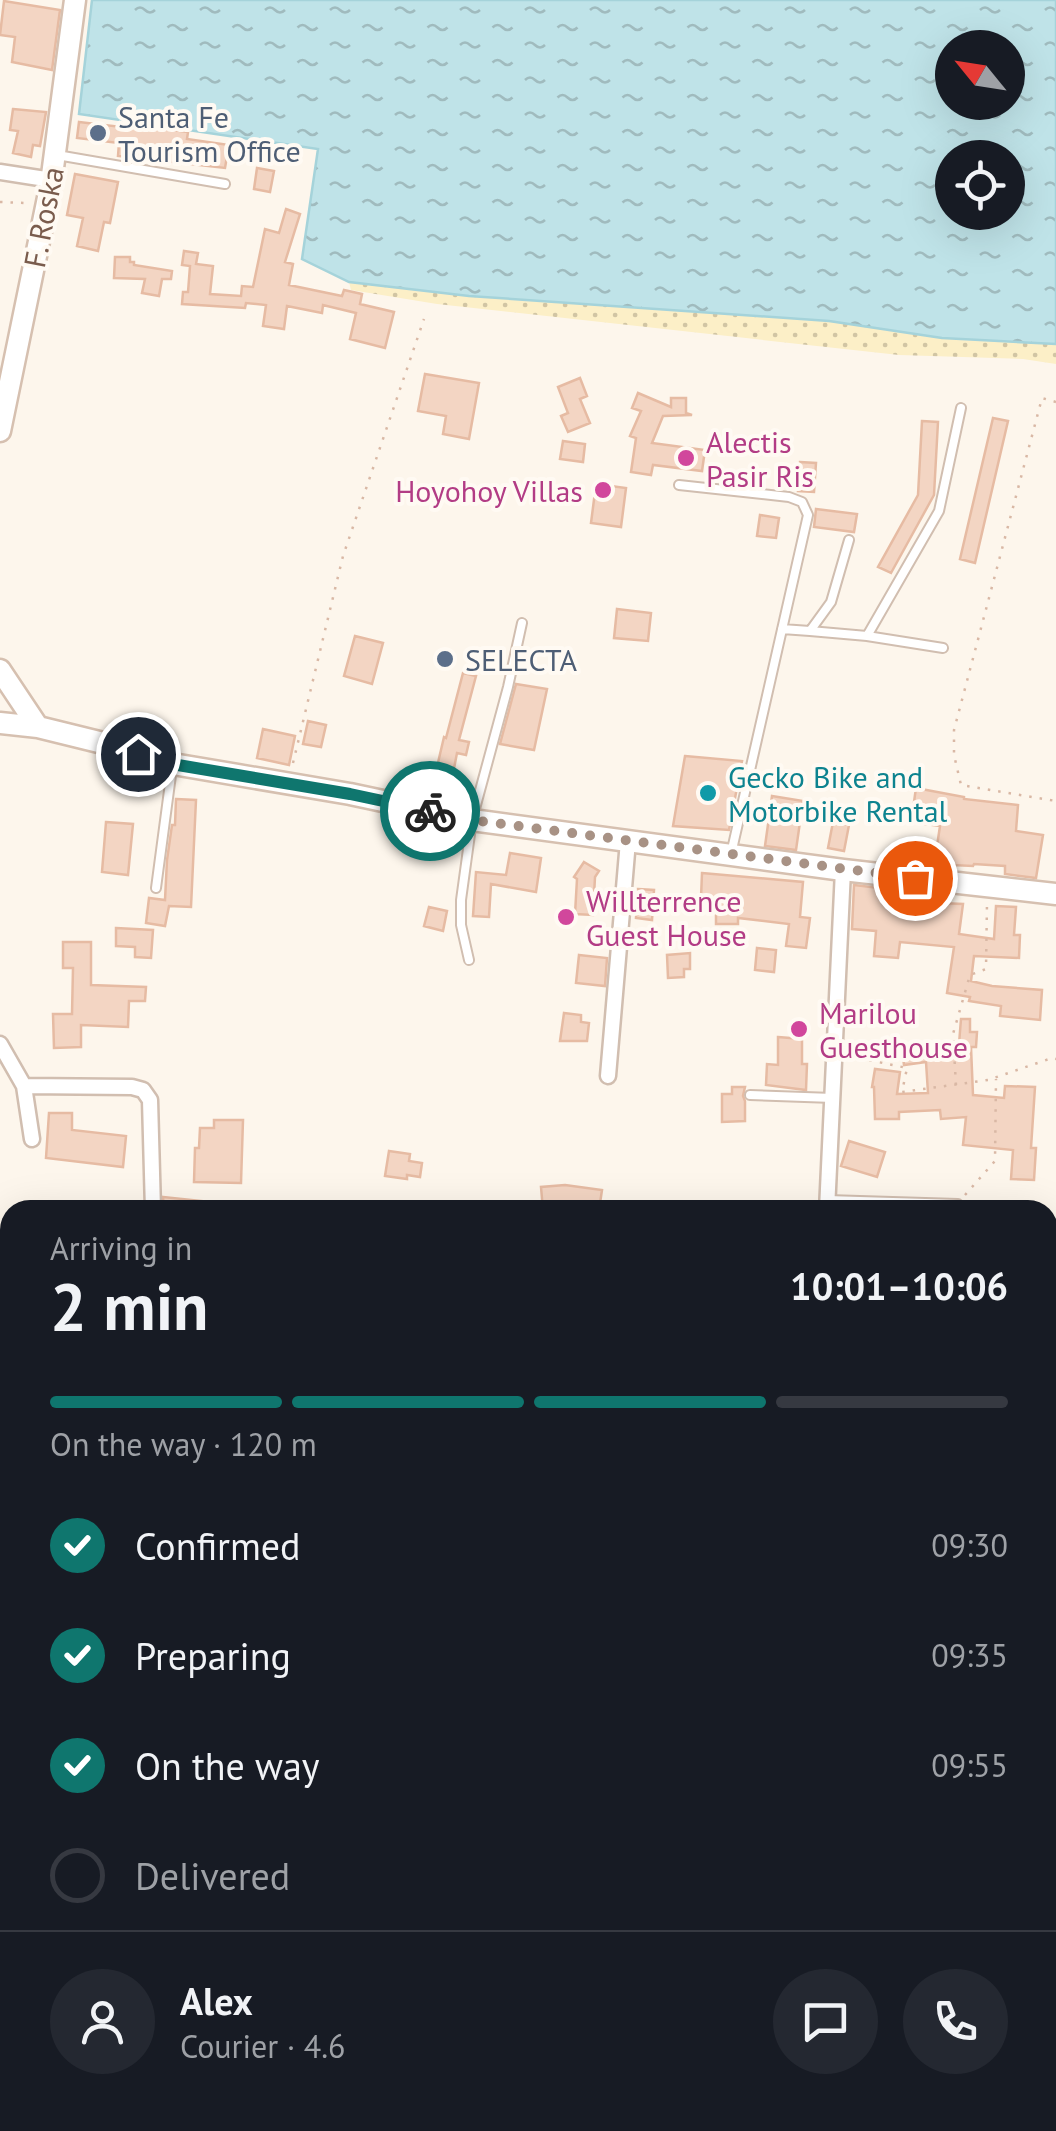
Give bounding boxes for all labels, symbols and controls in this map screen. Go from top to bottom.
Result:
north arrow [935,30,1025,120]
map controls [935,30,1025,230]
place label: Santa Fe Tourism Office [118,97,301,170]
marker: Santa Fe Tourism Office [87,122,109,144]
button: locate [935,140,1025,230]
street label: F. Roska [14,163,72,271]
place label: Alectis Pasir Ris [706,422,814,495]
marker: Alectis Pasir Ris [675,447,697,469]
place label: Hoyohoy Villas [395,471,583,510]
marker: Hoyohoy Villas [592,479,614,501]
place label: SELECTA [465,640,578,679]
marker: SELECTA [434,648,456,670]
pin [96,712,181,797]
icon: home [111,727,166,782]
place label: Gecko Bike and Motorbike Rental [728,757,948,830]
courier [380,761,480,861]
marker: Gecko Bike and Motorbike Rental [697,782,719,804]
icon: bike [403,784,458,839]
pin [873,836,958,921]
icon: bag [888,851,943,906]
place label: Willterrence Guest House [586,881,747,954]
marker: Willterrence Guest House [555,906,577,928]
place label: Marilou Guesthouse [819,993,968,1066]
marker: Marilou Guesthouse [788,1018,810,1040]
text: Arriving in [50,1227,192,1269]
text: 10:01–10:06 [790,1261,1008,1310]
text: 2 min [50,1264,209,1348]
text: On the way · 120 m [50,1423,317,1465]
icon: check [50,1518,105,1573]
text: Confirmed [135,1521,301,1570]
text: 09:30 [931,1524,1008,1566]
icon: check [50,1628,105,1683]
text: Preparing [135,1631,291,1680]
text: 09:35 [931,1634,1008,1676]
icon: check [50,1738,105,1793]
text: On the way [135,1741,320,1790]
text: 09:55 [931,1744,1008,1786]
text: Delivered [135,1851,290,1900]
button: person [50,1969,155,2074]
button: chat [773,1969,878,2074]
button: phone [903,1969,1008,2074]
text: Alex [180,1976,253,2025]
text: Courier · 4.6 [180,2025,346,2067]

